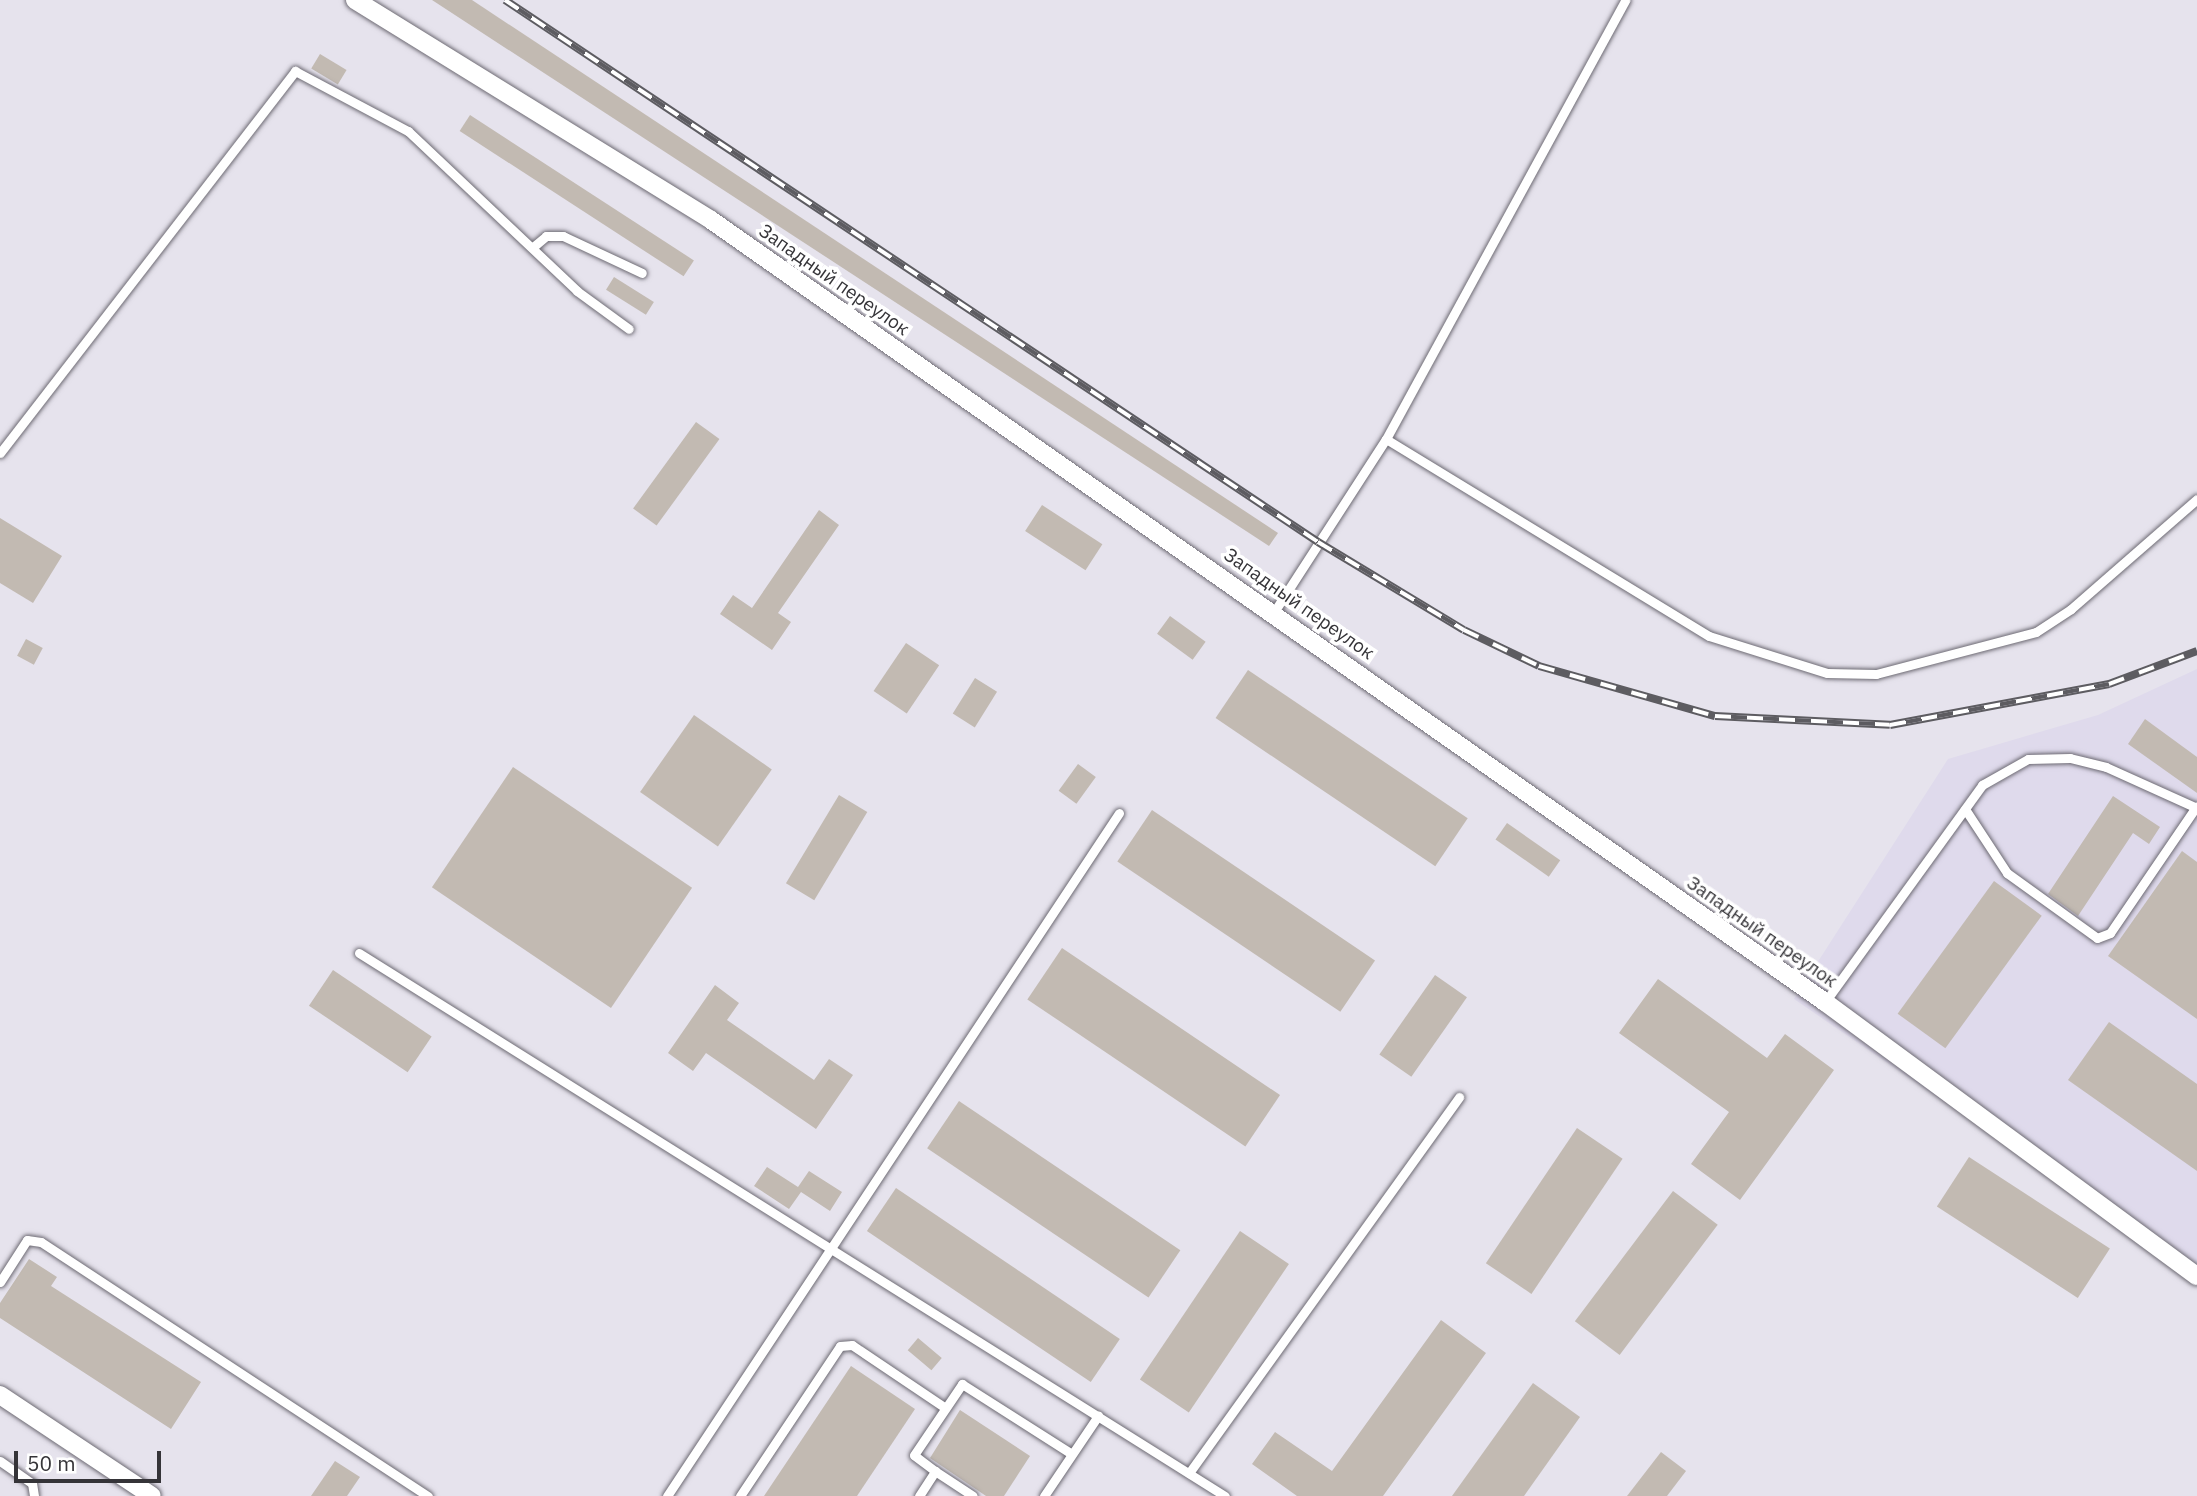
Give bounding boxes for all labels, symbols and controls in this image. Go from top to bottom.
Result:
street label: Западный переулок [754,219,914,341]
street label: Западный переулок [1219,543,1379,665]
street label: Западный переулок [1682,871,1842,993]
scale bar [18,1436,164,1480]
text: 50 m [27,1449,76,1477]

